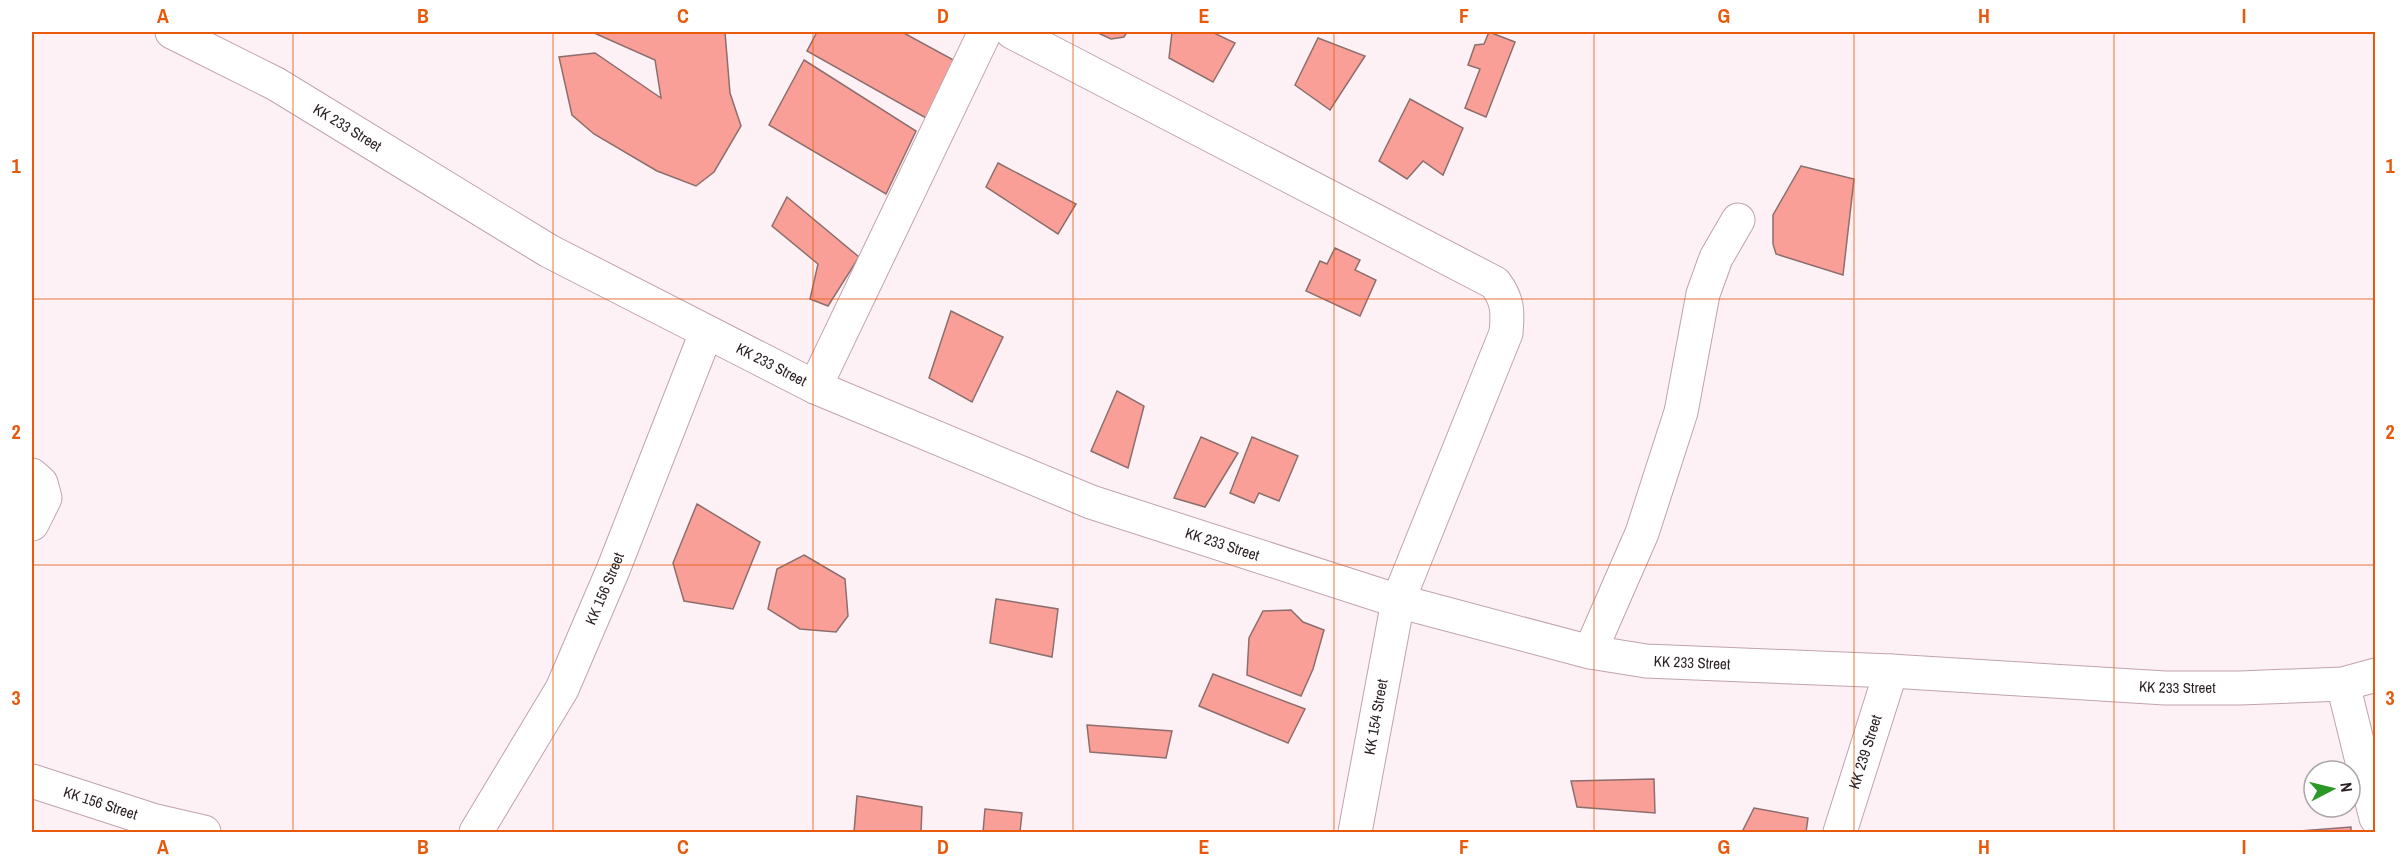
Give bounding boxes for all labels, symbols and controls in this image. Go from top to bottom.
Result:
text: A [157,2,169,29]
text: B [417,2,429,29]
text: C [677,2,689,29]
text: D [937,2,949,29]
text: E [1199,2,1210,29]
text: F [1459,2,1469,29]
text: G [1718,2,1730,29]
text: H [1978,2,1990,29]
text: I [2242,2,2246,29]
street label: KK 233 Street [310,98,386,157]
text: 1 [11,152,21,179]
text: 1 [2385,152,2395,179]
street label: KK 233 Street [733,337,811,391]
text: 2 [11,418,21,445]
text: 2 [2385,418,2395,445]
street label: KK 233 Street [1183,522,1263,566]
street label: KK 156 Street [580,549,629,628]
street label: KK 233 Street [1653,650,1731,674]
street label: KK 233 Street [2138,675,2216,698]
street label: KK 154 Street [1359,677,1393,756]
text: 3 [11,684,21,711]
text: 3 [2385,684,2395,711]
street label: KK 239 Street [1843,712,1887,791]
north arrow [2302,759,2362,819]
street label: KK 156 Street [61,781,141,825]
text: N [2335,781,2358,793]
text: A [157,833,169,860]
text: B [417,833,429,860]
text: C [677,833,689,860]
text: D [937,833,949,860]
text: E [1199,833,1210,860]
text: F [1459,833,1469,860]
text: G [1718,833,1730,860]
text: H [1978,833,1990,860]
text: I [2242,833,2246,860]

